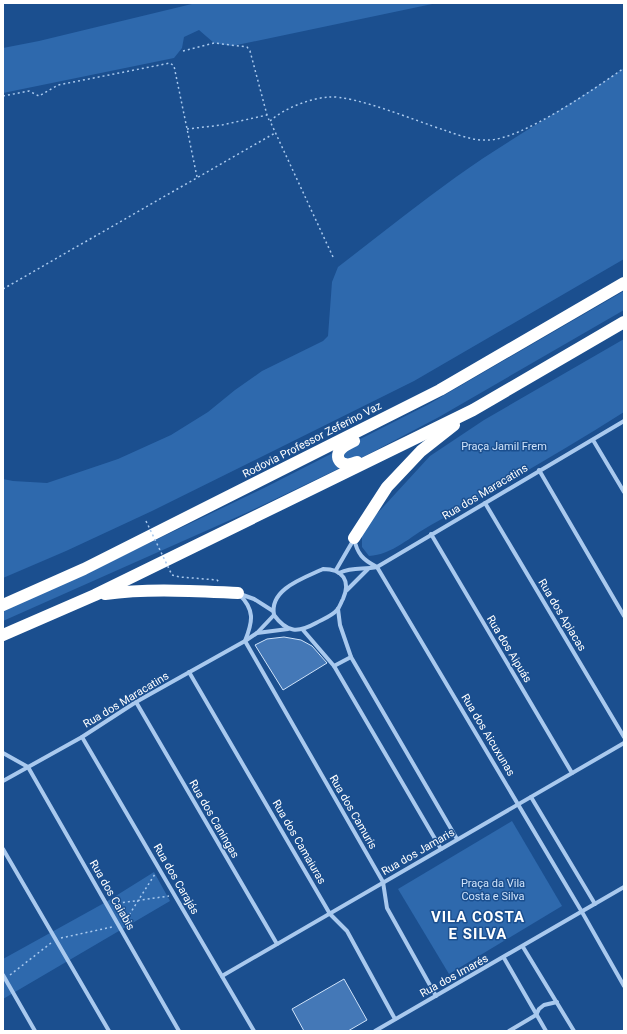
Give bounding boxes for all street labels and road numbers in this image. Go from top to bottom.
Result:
street label: Rodovia Professor Zeferino Vaz [240,399,384,481]
street label: Rua dos Maracatins [440,461,530,523]
street label: Rua dos Apiacas [535,577,589,654]
street label: Rua dos Aipuás [484,613,534,685]
street label: Rua dos Maracatins [81,669,171,731]
street label: Rua dos Aicuxunas [458,692,518,779]
street label: Rua dos Camuris [327,773,380,852]
street label: Rua dos Caningas [186,778,242,861]
street label: Rua dos Camaiuras [270,798,329,887]
street label: Rua dos Jamaris [379,826,457,878]
street label: Rua dos Carajás [151,841,202,917]
street label: Rua dos Caiabis [87,858,137,933]
street label: Rua dos Imarés [418,952,491,1000]

